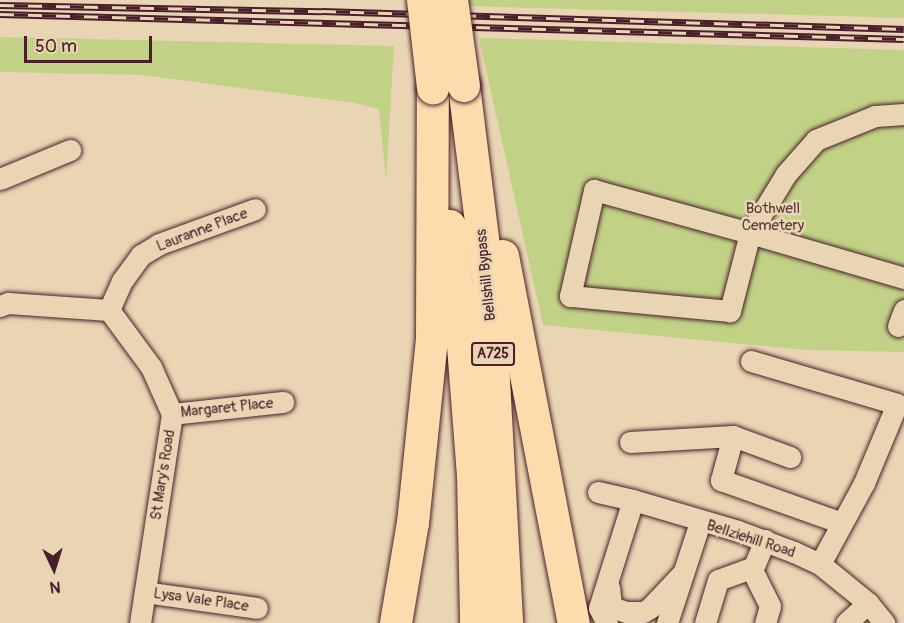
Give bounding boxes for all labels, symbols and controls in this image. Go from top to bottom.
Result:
scale bar [27,24,154,62]
text: 50 m [35,35,77,58]
park label: Bothwell Cemetery [742,199,804,234]
street label: Lauranne Place [154,204,250,256]
street label: Bellshill Bypass [472,228,500,322]
road number: A725 [470,343,516,365]
street label: Margaret Place [180,394,274,422]
street label: St Mary's Road [147,429,179,521]
street label: Bellziehill Road [704,516,798,562]
north arrow [24,539,84,599]
text: N [49,577,61,597]
street label: Lysa Vale Place [152,584,250,616]

